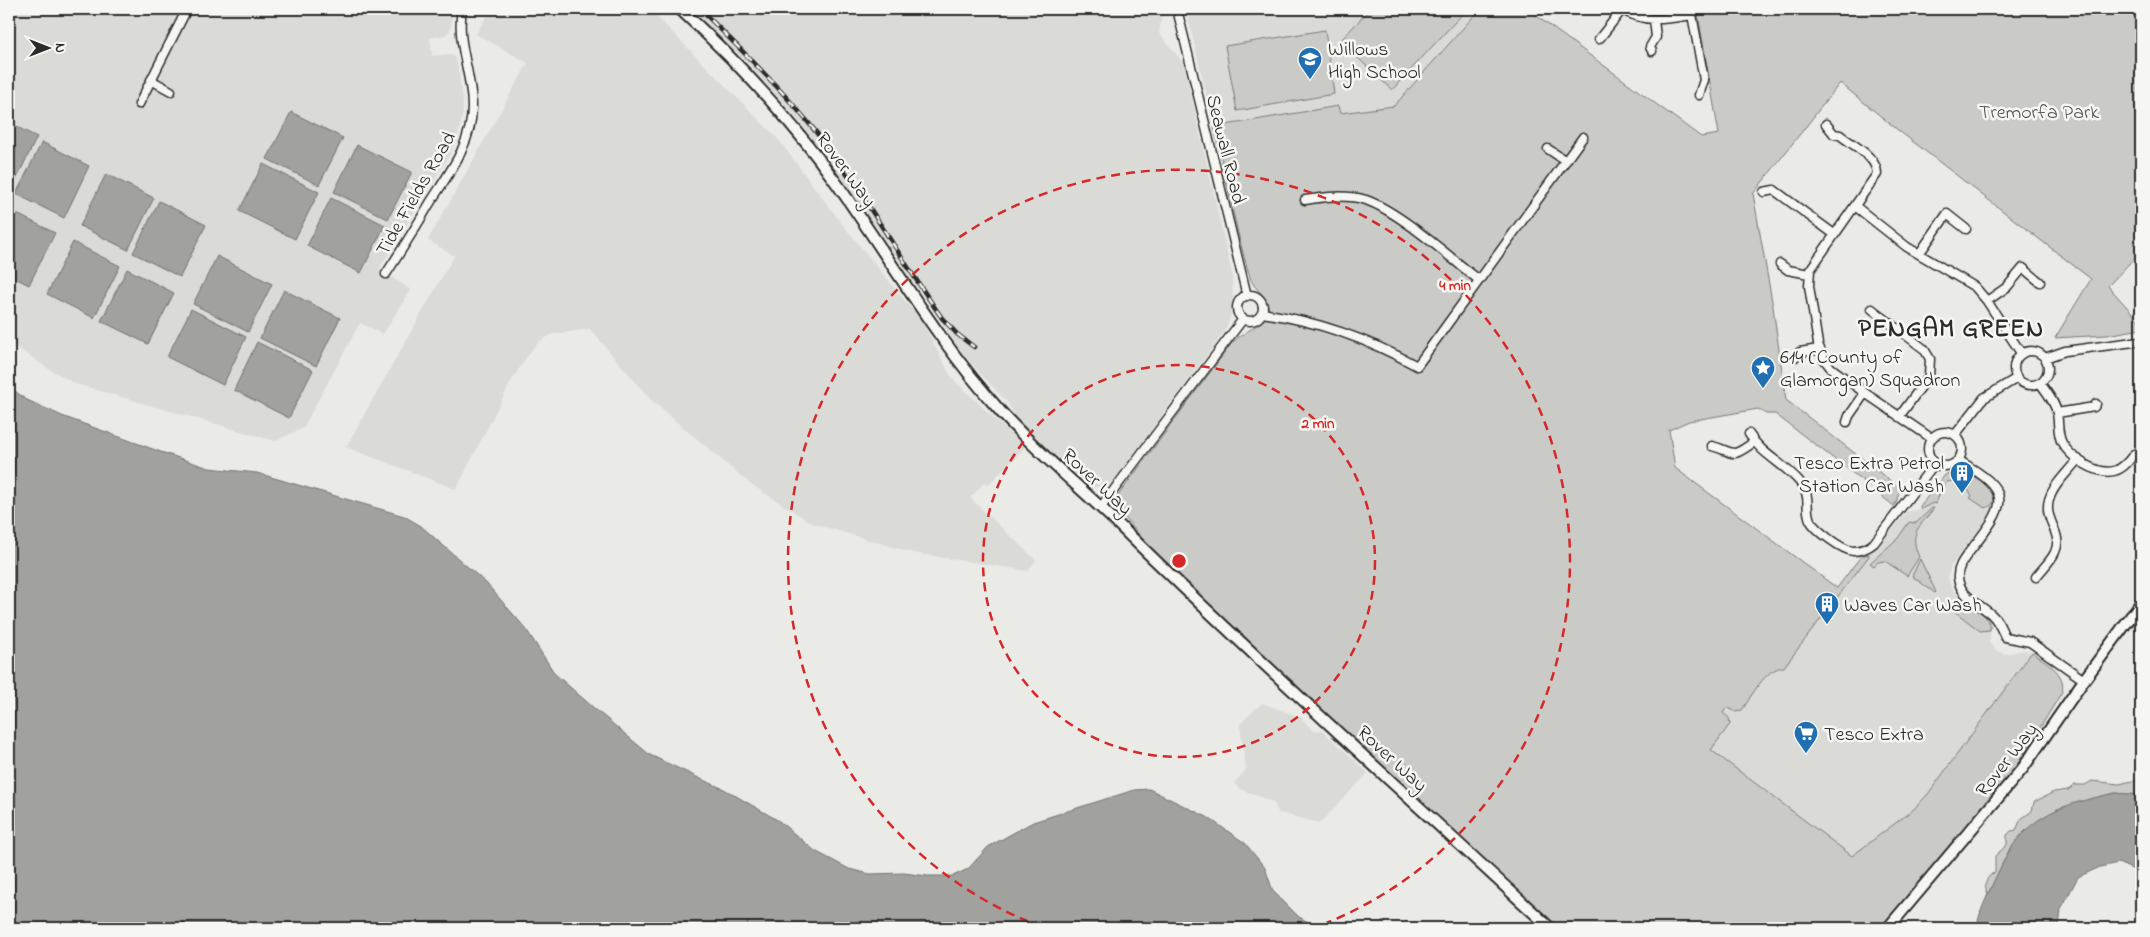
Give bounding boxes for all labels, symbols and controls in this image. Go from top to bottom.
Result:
north arrow [22,22,72,72]
place label: Willows High School [1328,36,1421,89]
text: N [49,43,70,53]
school or university icon: Willows High School [1297,46,1323,80]
street label: Seawall Road [1197,92,1252,207]
park label: Tremorfa Park [1979,99,2099,128]
street label: Tide Fields Road [370,127,464,262]
street label: Rover Way [808,127,882,214]
text: 4 min [1438,275,1471,297]
district label: PENGAM GREEN [1858,312,2044,348]
place label: 614 (County of Glamorgan) Squadron [1780,344,1960,397]
place icon: 614 (County of Glamorgan) Squadron [1750,355,1776,389]
text: 2 min [1301,413,1335,435]
street label: Rover Way [1054,442,1138,523]
place label: Tesco Extra Petrol Station Car Wash [1794,450,1944,502]
building icon: Tesco Extra Petrol Station Car Wash [1949,460,1975,494]
centre of rings [1170,552,1188,570]
building icon: Waves Car Wash [1814,591,1840,625]
place label: Waves Car Wash [1844,592,1982,621]
street label: Rover Way [1970,717,2046,804]
street label: Rover Way [1349,719,1433,800]
supermarket icon: Tesco Extra [1793,720,1819,754]
place label: Tesco Extra [1824,721,1924,750]

